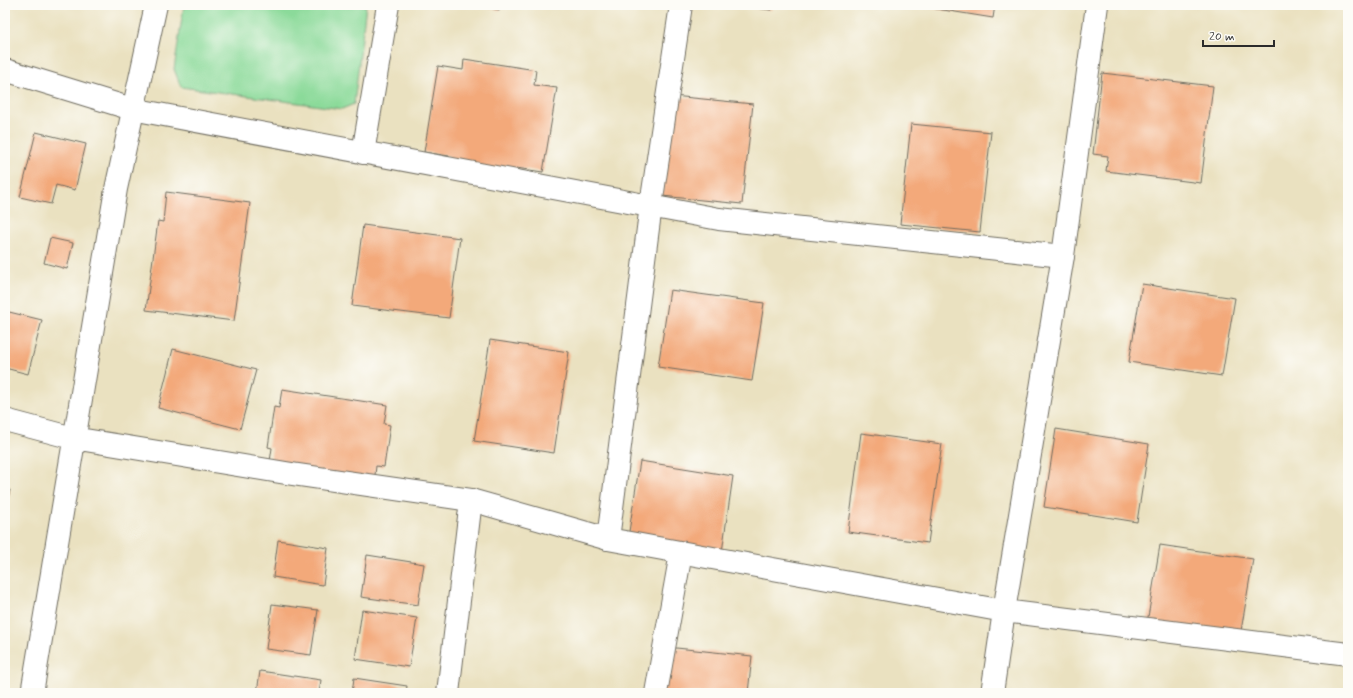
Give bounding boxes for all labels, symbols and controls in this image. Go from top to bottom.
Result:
scale bar [1203,22,1274,48]
text: 20 m [1209,29,1235,45]

